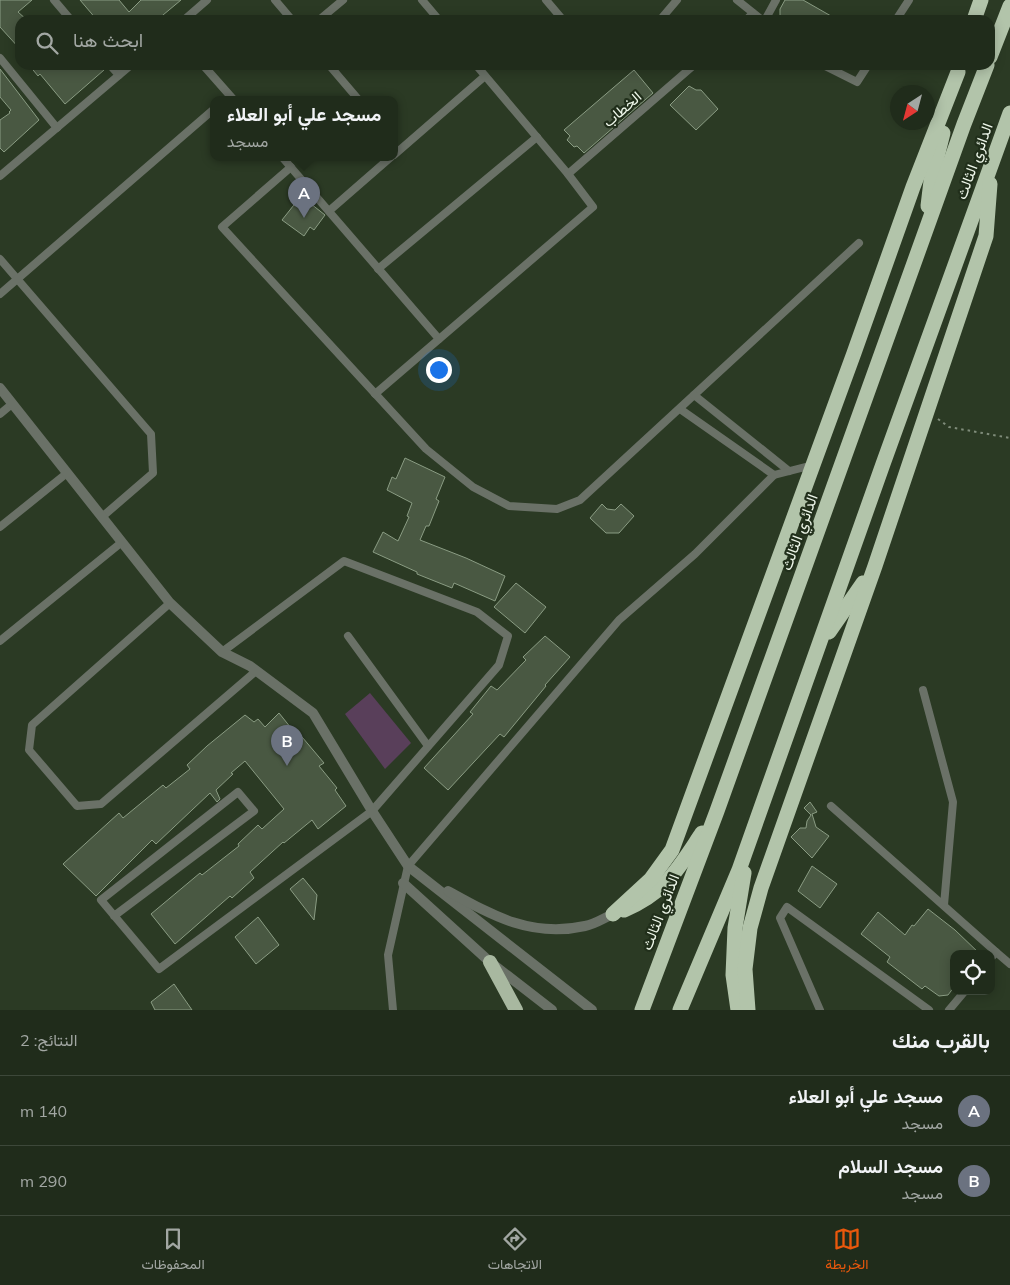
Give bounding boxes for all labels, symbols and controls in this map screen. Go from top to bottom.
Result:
search box [15,15,995,70]
text: ابحث هنا [73,28,143,52]
icon: search [33,29,61,57]
north arrow [890,85,935,130]
street label: الخطاب [599,87,645,131]
popup [210,96,398,161]
text: مسجد علي أبو العلاء [227,102,381,126]
street label: الدائري الثالث [951,120,1000,203]
text: مسجد [227,131,268,151]
pin: A [288,177,320,218]
your location [426,357,452,383]
street label: الدائري الثالث [776,491,825,574]
pin: B [271,725,303,766]
street label: الدائري الثالث [637,871,687,954]
map controls [950,950,995,995]
button: locate [950,950,995,995]
text: بالقرب منك [892,1027,990,1053]
text: النتائج: 2 [20,1030,77,1050]
text: مسجد علي أبو العلاء [789,1084,943,1108]
text: 140 m [20,1101,67,1121]
text: A [968,1101,980,1121]
text: مسجد [902,1113,943,1133]
text: مسجد السلام [838,1154,943,1178]
text: 290 m [20,1171,67,1191]
text: B [968,1171,980,1191]
text: مسجد [902,1183,943,1203]
tab: المحفوظات [142,1225,205,1277]
tab: الاتجاهات [488,1225,542,1277]
tab: الخريطة [825,1225,868,1277]

